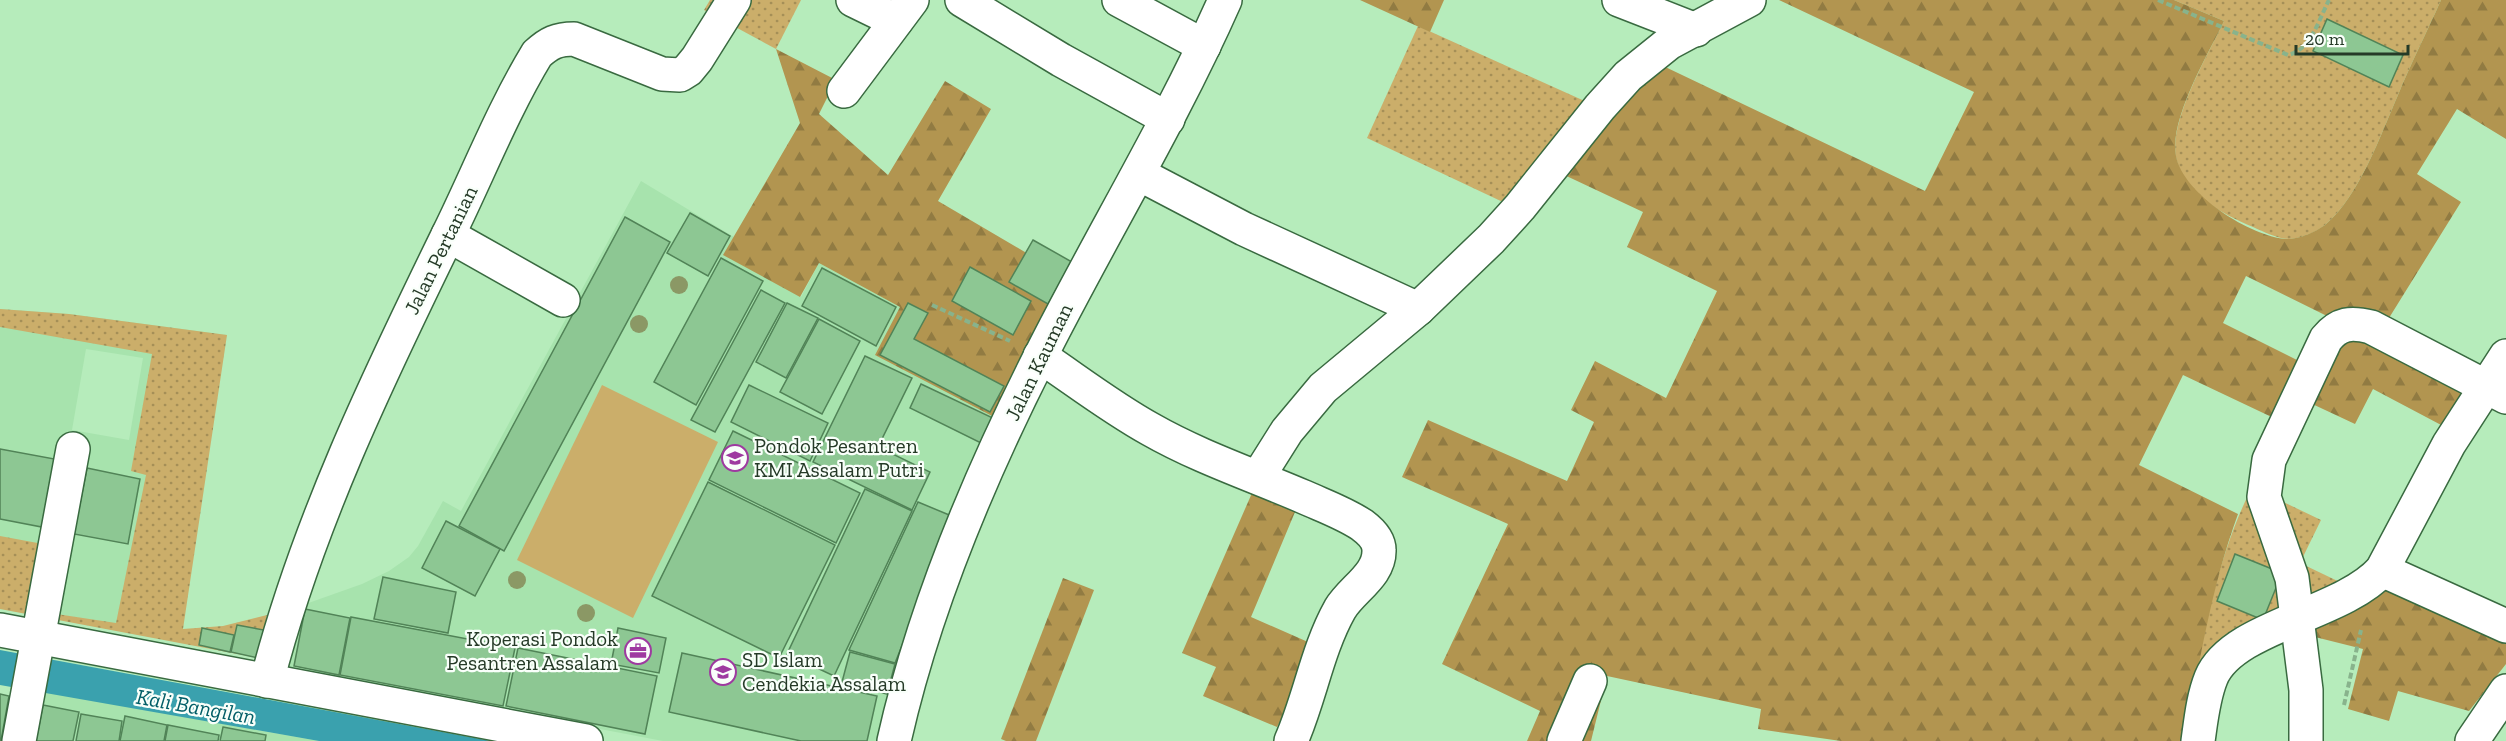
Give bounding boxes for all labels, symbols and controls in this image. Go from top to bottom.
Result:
scale bar [2296,18,2408,56]
text: 20 m [2305,28,2345,50]
street label: Jalan Pertanian [399,181,482,318]
street label: Jalan Kauman [999,299,1078,425]
place label: Pondok Pesantren KMI Assalam Putri [754,433,924,482]
school or university icon: Pondok Pesantren KMI Assalam Putri [720,443,750,473]
place label: Koperasi Pondok Pesantren Assalam [447,626,618,675]
office icon: Koperasi Pondok Pesantren Assalam [623,636,653,666]
place label: SD Islam Cendekia Assalam [742,647,906,696]
school or university icon: SD Islam Cendekia Assalam [708,657,738,687]
water label: Kali Bangilan [134,683,258,730]

